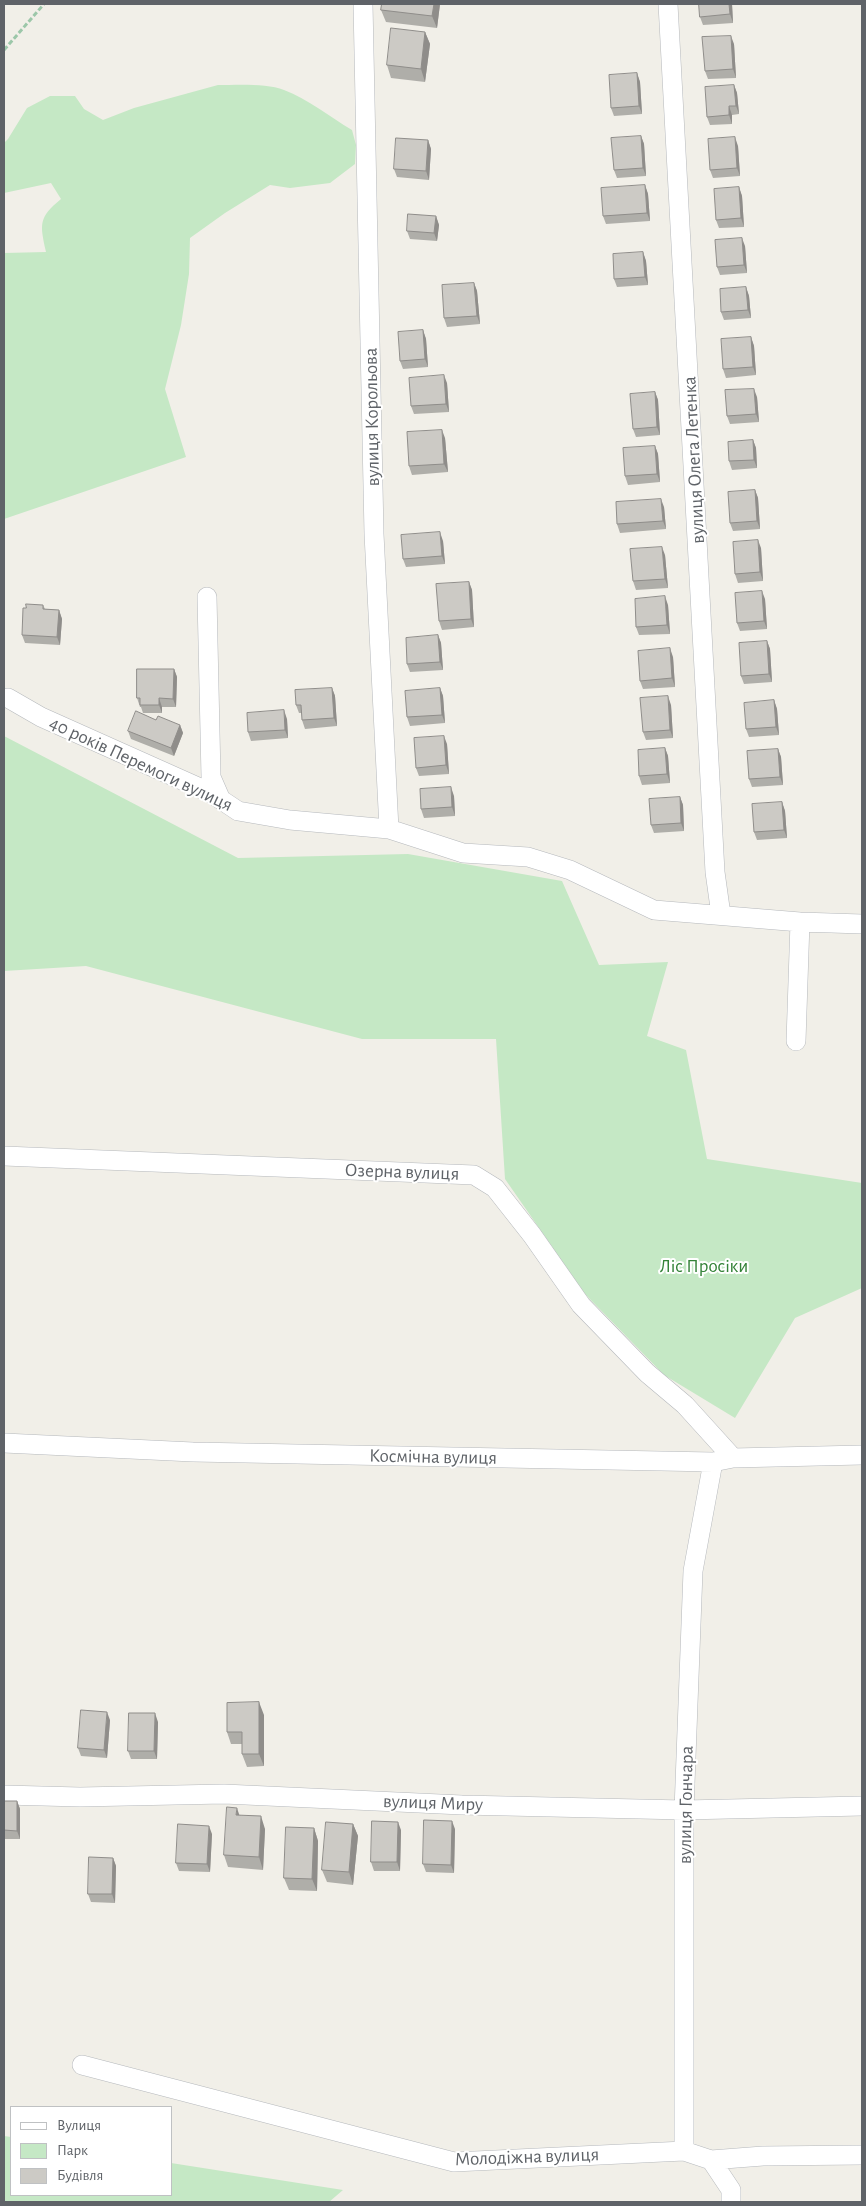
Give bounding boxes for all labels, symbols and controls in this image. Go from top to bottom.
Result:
street label: вулиця Корольова [359,347,385,487]
street label: вулиця Олега Летенка [678,376,710,544]
street label: 40 років Перемоги вулиця [46,711,236,817]
street label: Озерна вулиця [344,1159,460,1185]
park label: Ліс Просіки [660,1255,748,1277]
street label: Космічна вулиця [369,1444,497,1470]
street label: вулиця Гончара [674,1746,698,1864]
street label: вулиця Миру [383,1790,483,1816]
legend [10,2106,172,2196]
text: Вулиця [57,2118,101,2133]
text: Парк [57,2143,88,2158]
street label: Молодіжна вулиця [454,2143,600,2171]
text: Будівля [57,2168,103,2183]

